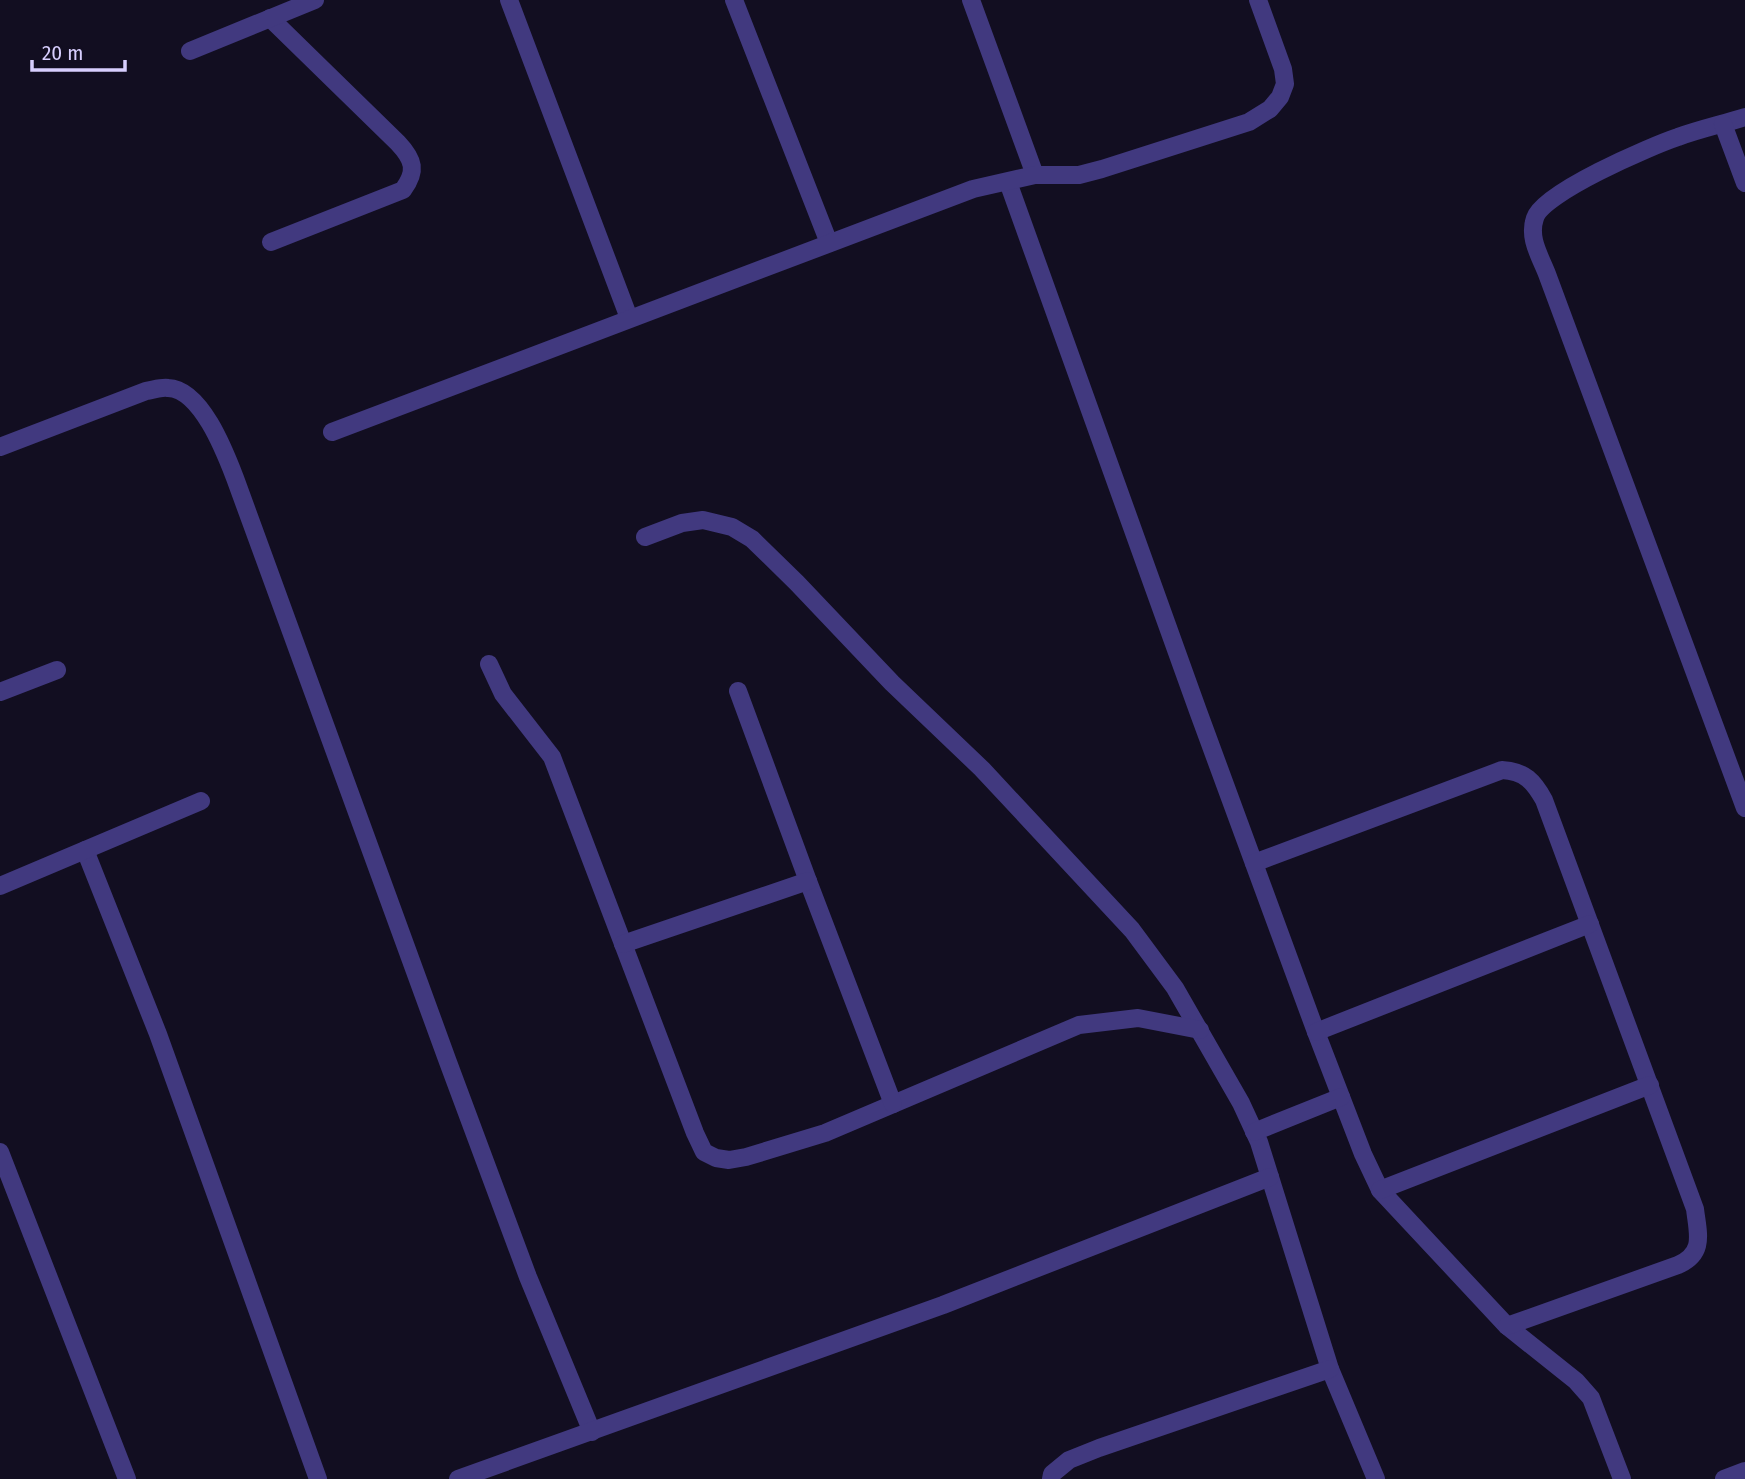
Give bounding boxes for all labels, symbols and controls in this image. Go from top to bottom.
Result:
scale bar [32,28,124,72]
text: 20 m [42,40,83,66]

